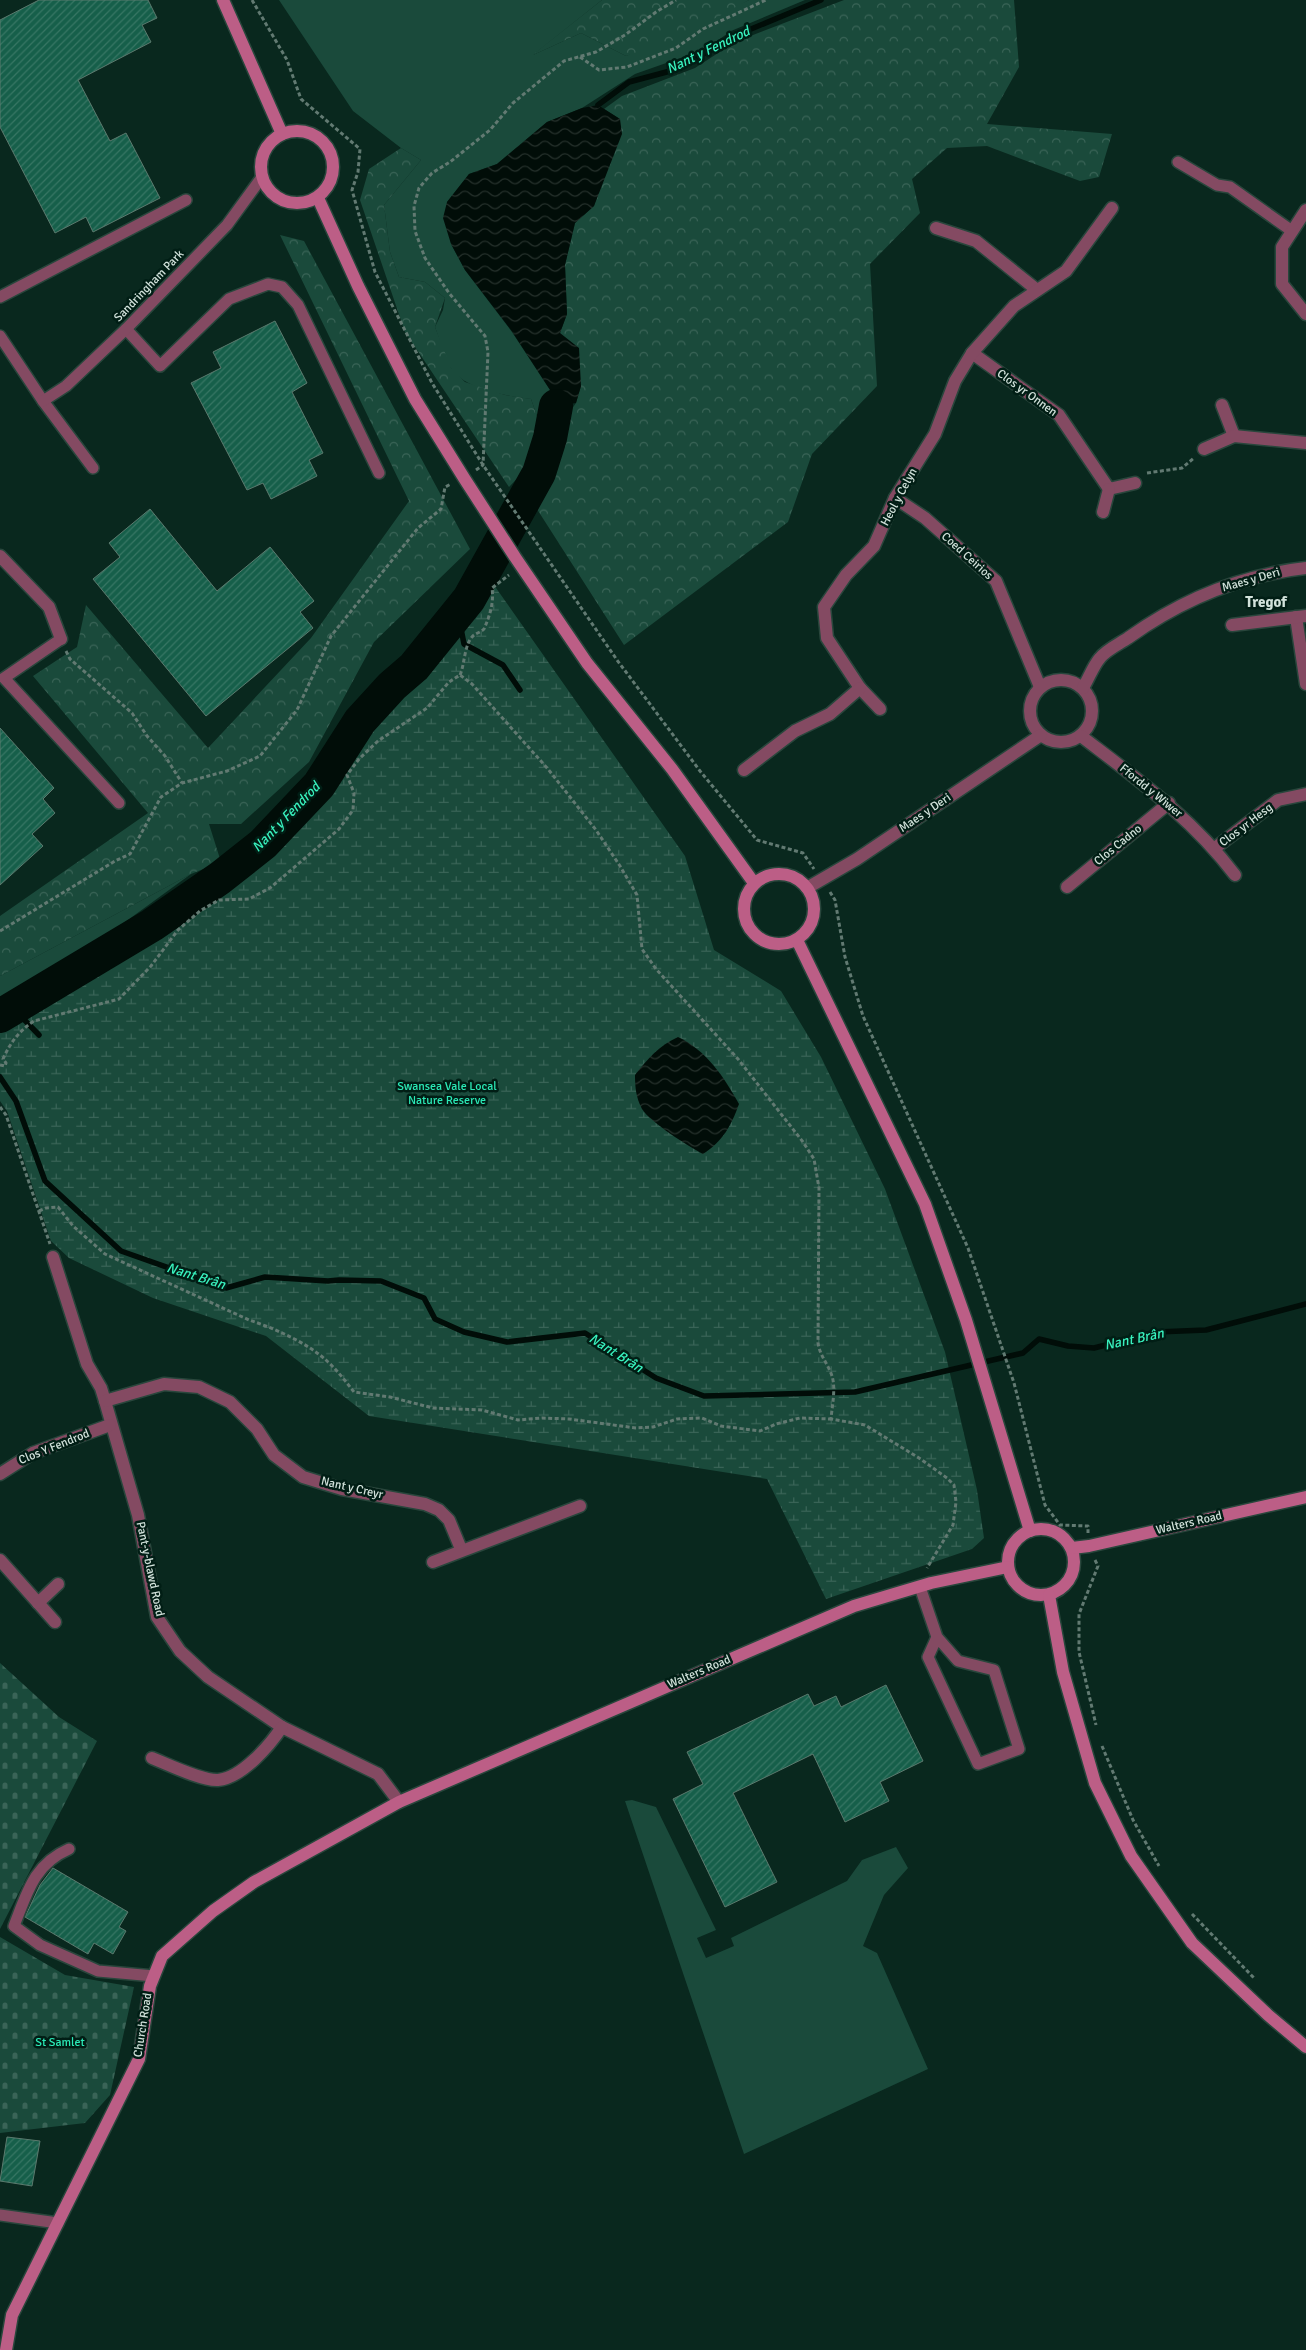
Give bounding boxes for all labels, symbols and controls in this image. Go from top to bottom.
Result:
water label: Nant y Fendrod [664,22,754,77]
street label: Sandringham Park [111,247,187,325]
street label: Clos yr Onnen [994,366,1060,420]
street label: Heol y Celyn [877,465,921,529]
street label: Coed Ceirios [938,529,996,583]
street label: Maes y Deri [1220,565,1282,595]
district label: Tregof [1245,593,1288,611]
street label: Ffordd y Wiwer [1117,761,1186,821]
water label: Nant y Fendrod [248,777,325,855]
street label: Maes y Deri [896,790,954,836]
street label: Clos yr Hesg [1216,800,1276,850]
street label: Clos Cadno [1091,821,1145,869]
park label: Swansea Vale Local Nature Reserve [397,1079,497,1108]
water label: Nant Brân [165,1259,228,1293]
water label: Nant Brân [1103,1324,1166,1354]
water label: Nant Brân [586,1330,646,1376]
street label: Clos Y Fendrod [16,1426,92,1468]
street label: Nant y Creyr [320,1474,385,1503]
street label: Walters Road [1155,1508,1223,1538]
street label: Pant-y-blawd Road [133,1520,167,1618]
street label: Walters Road [665,1652,733,1692]
street label: Church Road [131,1992,155,2058]
park label: St Samlet [35,2035,85,2050]

